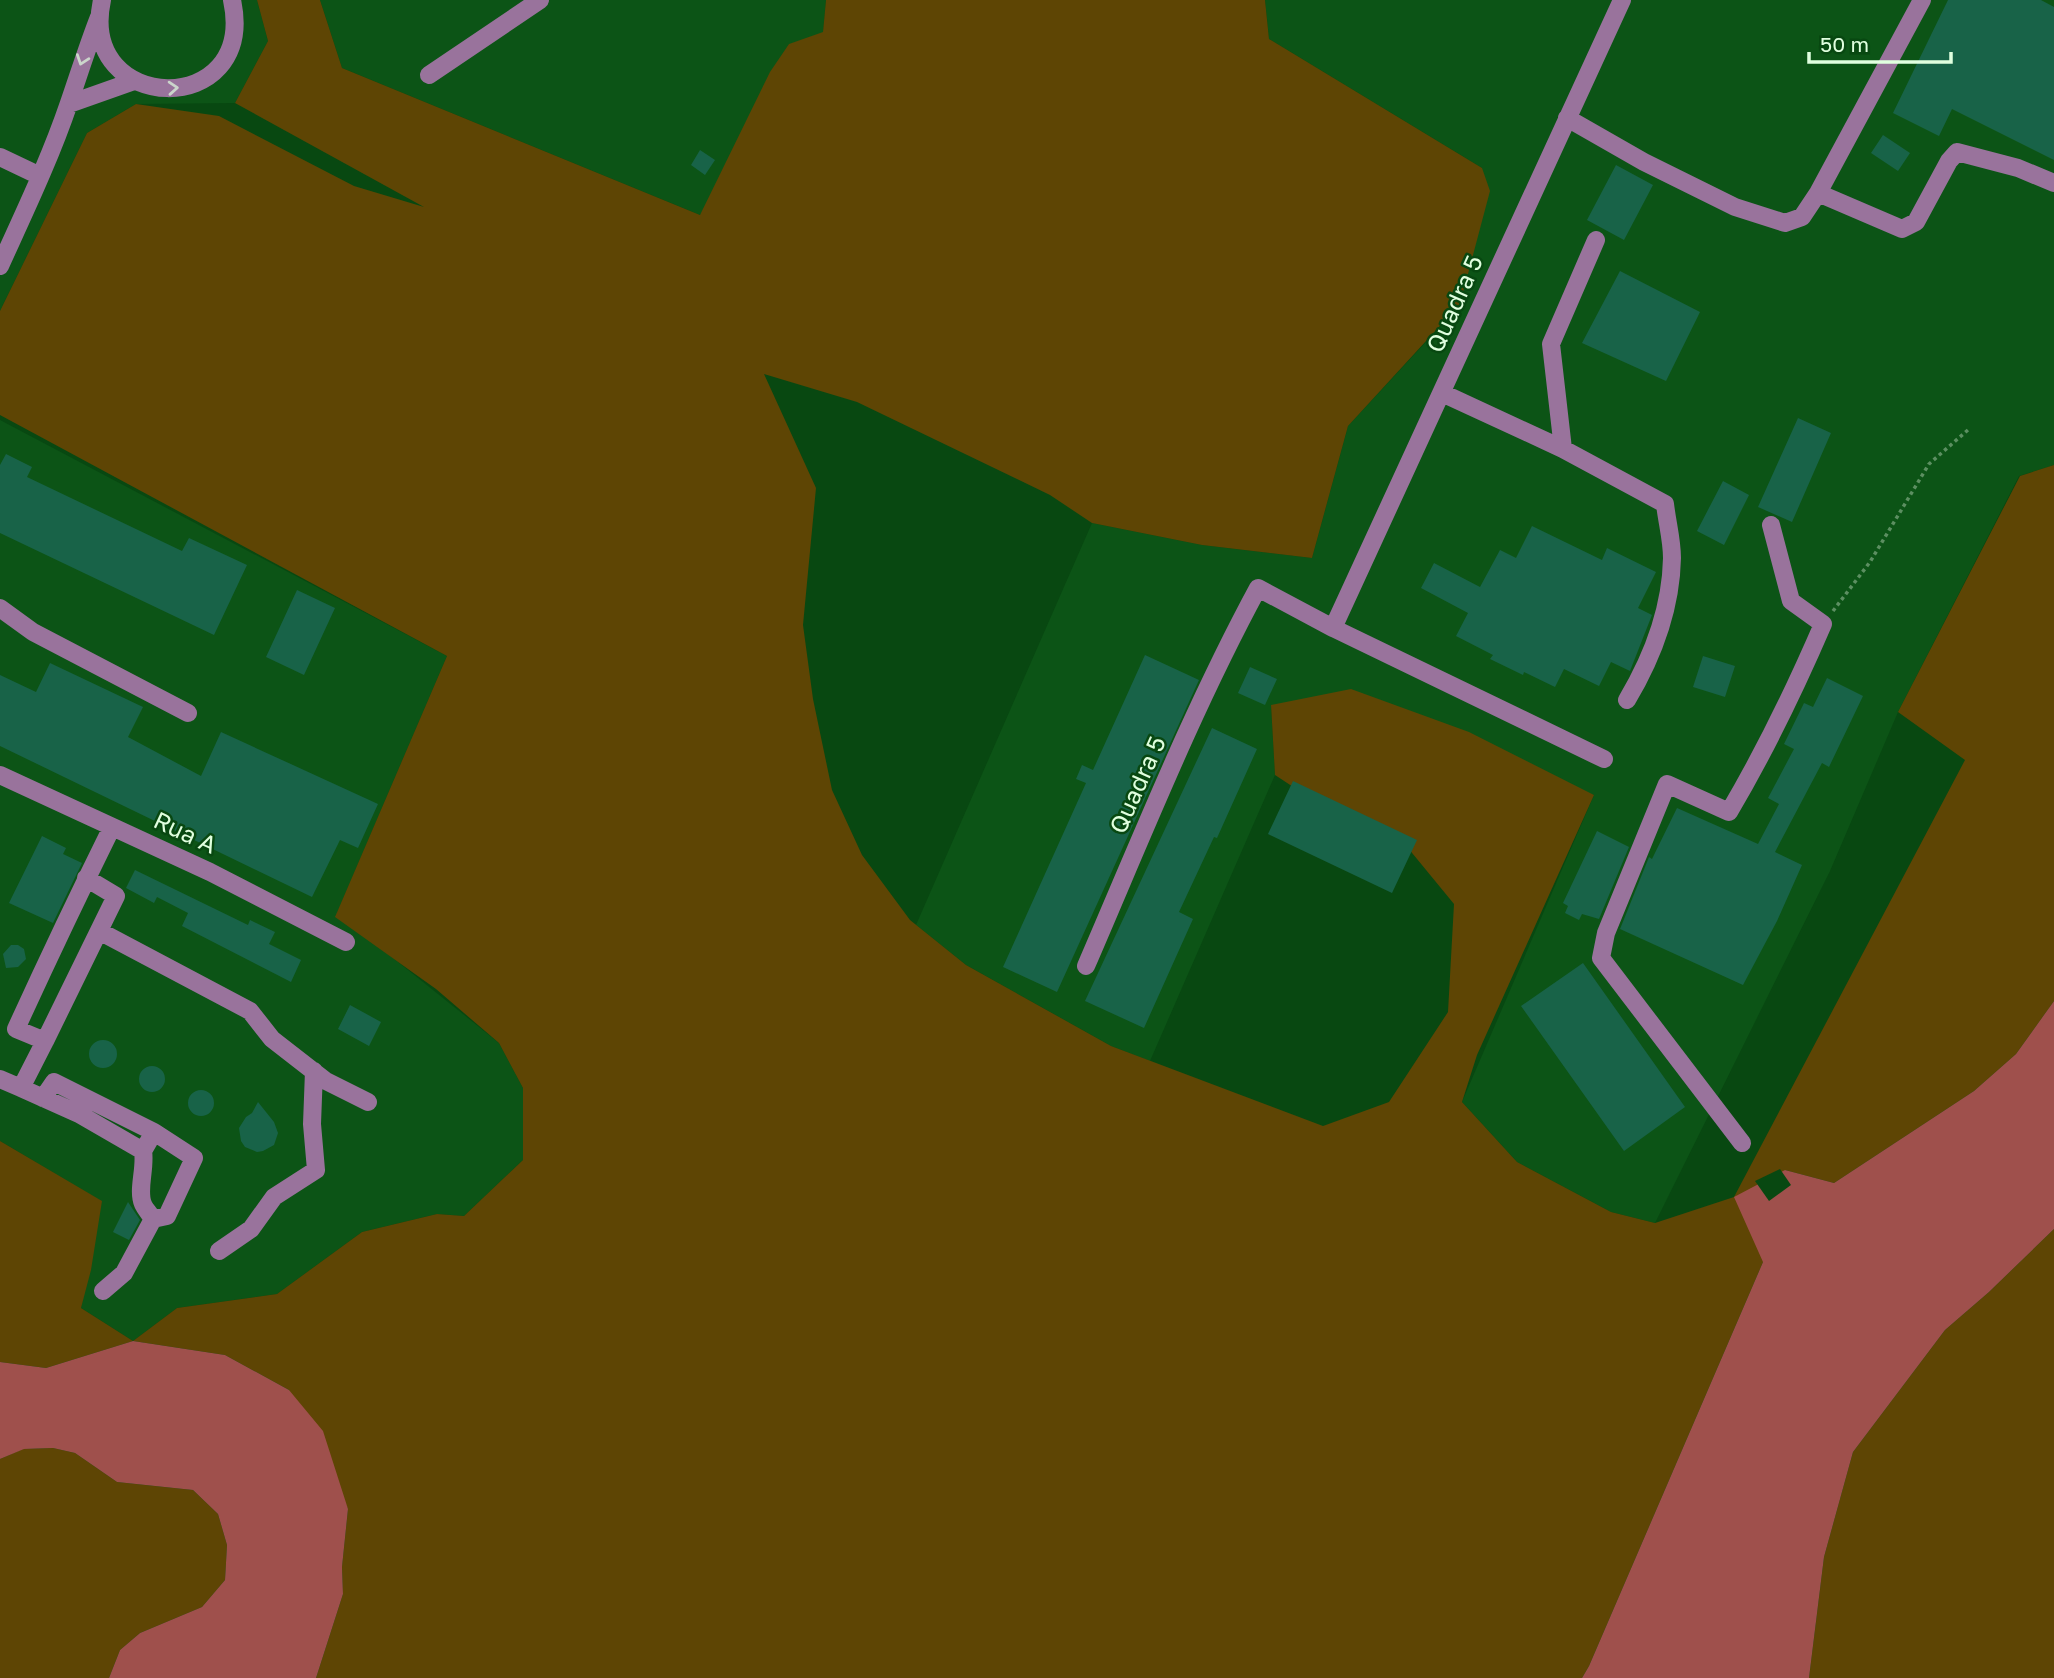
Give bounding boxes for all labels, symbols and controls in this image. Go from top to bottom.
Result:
scale bar [1809,21,1951,65]
text: 50 m [1820,31,1869,57]
one-way arrow [77,53,91,65]
one-way arrow [168,81,179,96]
street label: Quadra 5 [1419,250,1488,356]
street label: Quadra 5 [1102,731,1171,837]
street label: Rua A [150,805,222,859]

